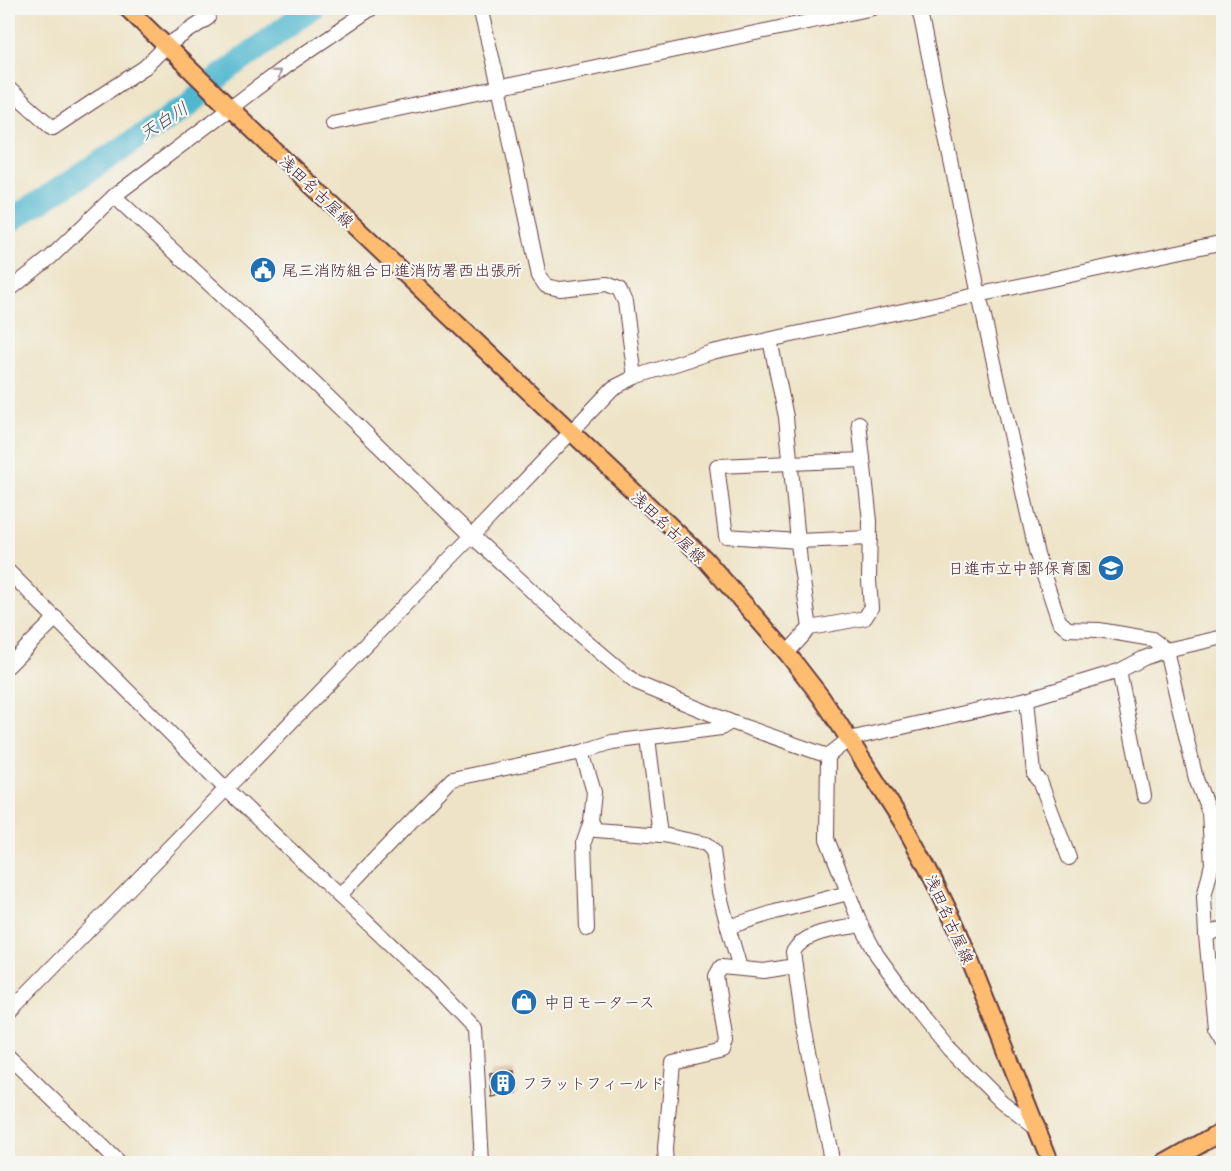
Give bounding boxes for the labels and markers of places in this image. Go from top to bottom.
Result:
public building icon: 尾三消防組合日進消防署西出張所 [248,255,278,285]
place label: 尾三消防組合日進消防署西出張所 [282,262,522,281]
school or university icon: 日進市立中部保育園 [1096,553,1126,583]
place label: 日進市立中部保育園 [948,560,1092,579]
shop icon: 中日モータース [509,987,539,1017]
place label: 中日モータース [544,994,655,1013]
building icon: フラットフィールド [488,1068,518,1098]
place label: フラットフィールド [522,1075,665,1094]

